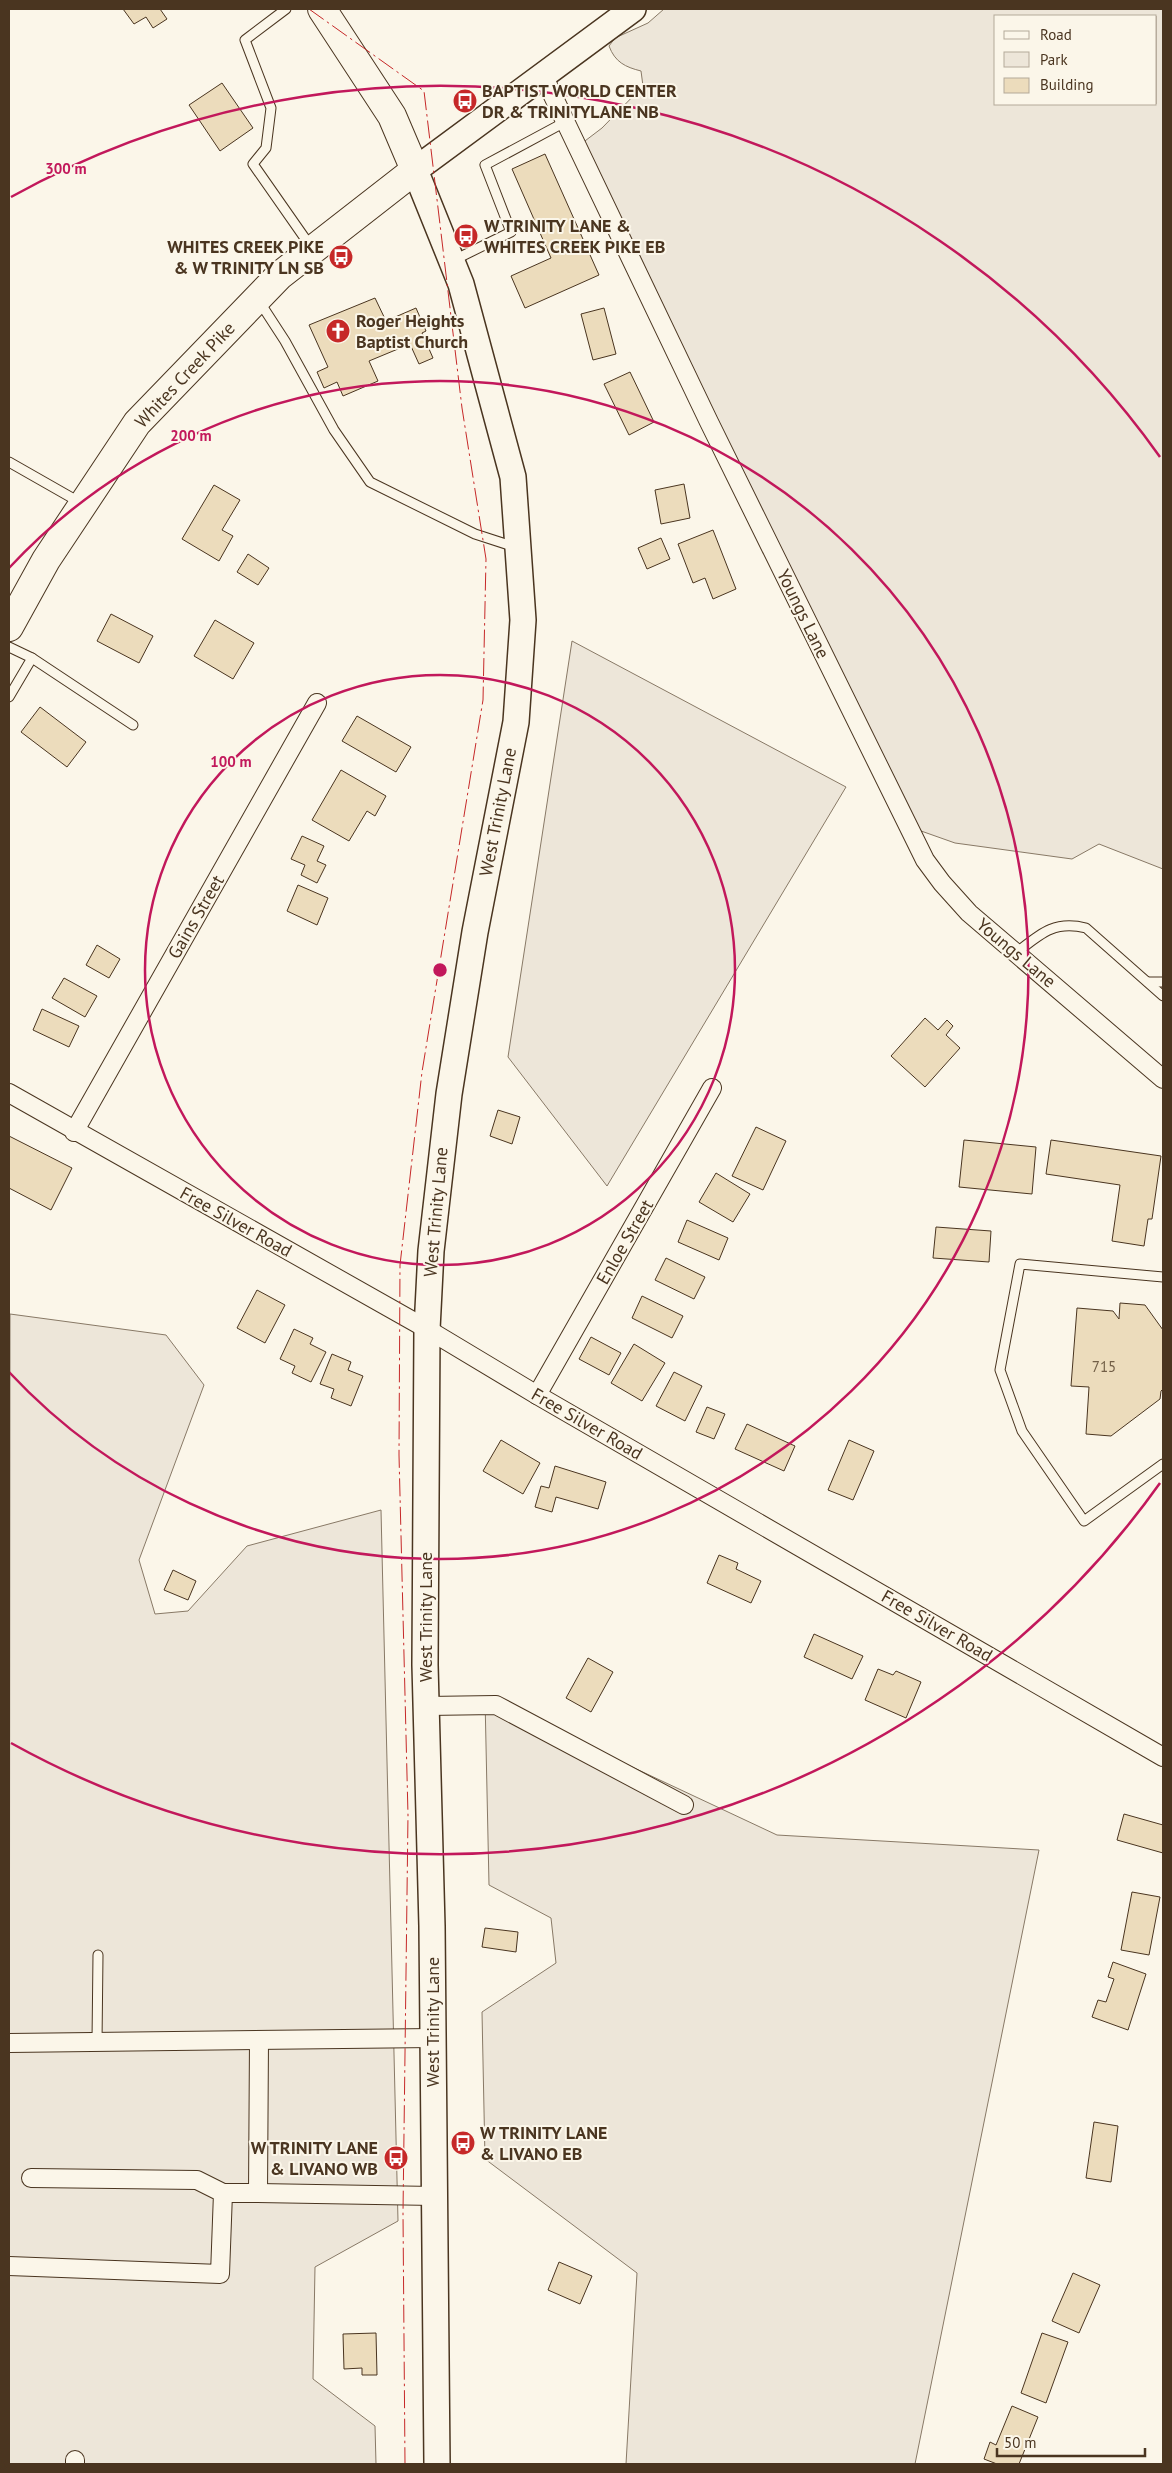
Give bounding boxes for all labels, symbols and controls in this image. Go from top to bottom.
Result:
legend [994,15,1157,105]
text: Road [1040,25,1072,44]
text: Park [1040,50,1068,69]
text: Building [1040,75,1094,94]
place label: BAPTIST WORLD CENTER DR & TRINITYLANE NB [482,79,677,123]
bus stop icon: BAPTIST WORLD CENTER DR & TRINITYLANE NB [452,88,478,114]
text: 300 m [45,159,87,178]
place label: W TRINITY LANE & WHITES CREEK PIKE EB [484,214,665,258]
bus stop icon: W TRINITY LANE & WHITES CREEK PIKE EB [453,223,479,249]
place label: WHITES CREEK PIKE & W TRINITY LN SB [167,235,324,279]
bus stop icon: WHITES CREEK PIKE & W TRINITY LN SB [328,244,354,270]
place label: Roger Heights Baptist Church [356,309,468,353]
street label: Whites Creek Pike [130,317,240,432]
church icon: Roger Heights Baptist Church [325,318,351,344]
text: 200 m [170,426,212,445]
street label: Youngs Lane [772,565,835,662]
street label: West Trinity Lane [474,746,521,878]
text: 100 m [210,752,252,771]
street label: Gains Street [162,871,229,963]
street label: Youngs Lane [972,913,1061,992]
centre of rings [431,961,449,979]
street label: West Trinity Lane [418,1146,453,1278]
street label: Free Silver Road [176,1181,296,1262]
street label: Enloe Street [591,1195,658,1288]
house number: 715 [1092,1357,1116,1376]
street label: Free Silver Road [528,1382,647,1465]
street label: West Trinity Lane [414,1552,437,1682]
street label: Free Silver Road [878,1584,997,1667]
street label: West Trinity Lane [421,1957,444,2087]
place label: W TRINITY LANE & LIVANO EB [480,2121,607,2165]
bus stop icon: W TRINITY LANE & LIVANO EB [450,2130,476,2156]
place label: W TRINITY LANE & LIVANO WB [251,2136,378,2180]
bus stop icon: W TRINITY LANE & LIVANO WB [383,2145,409,2171]
scale bar [997,2426,1144,2458]
text: 50 m [1004,2433,1037,2452]

